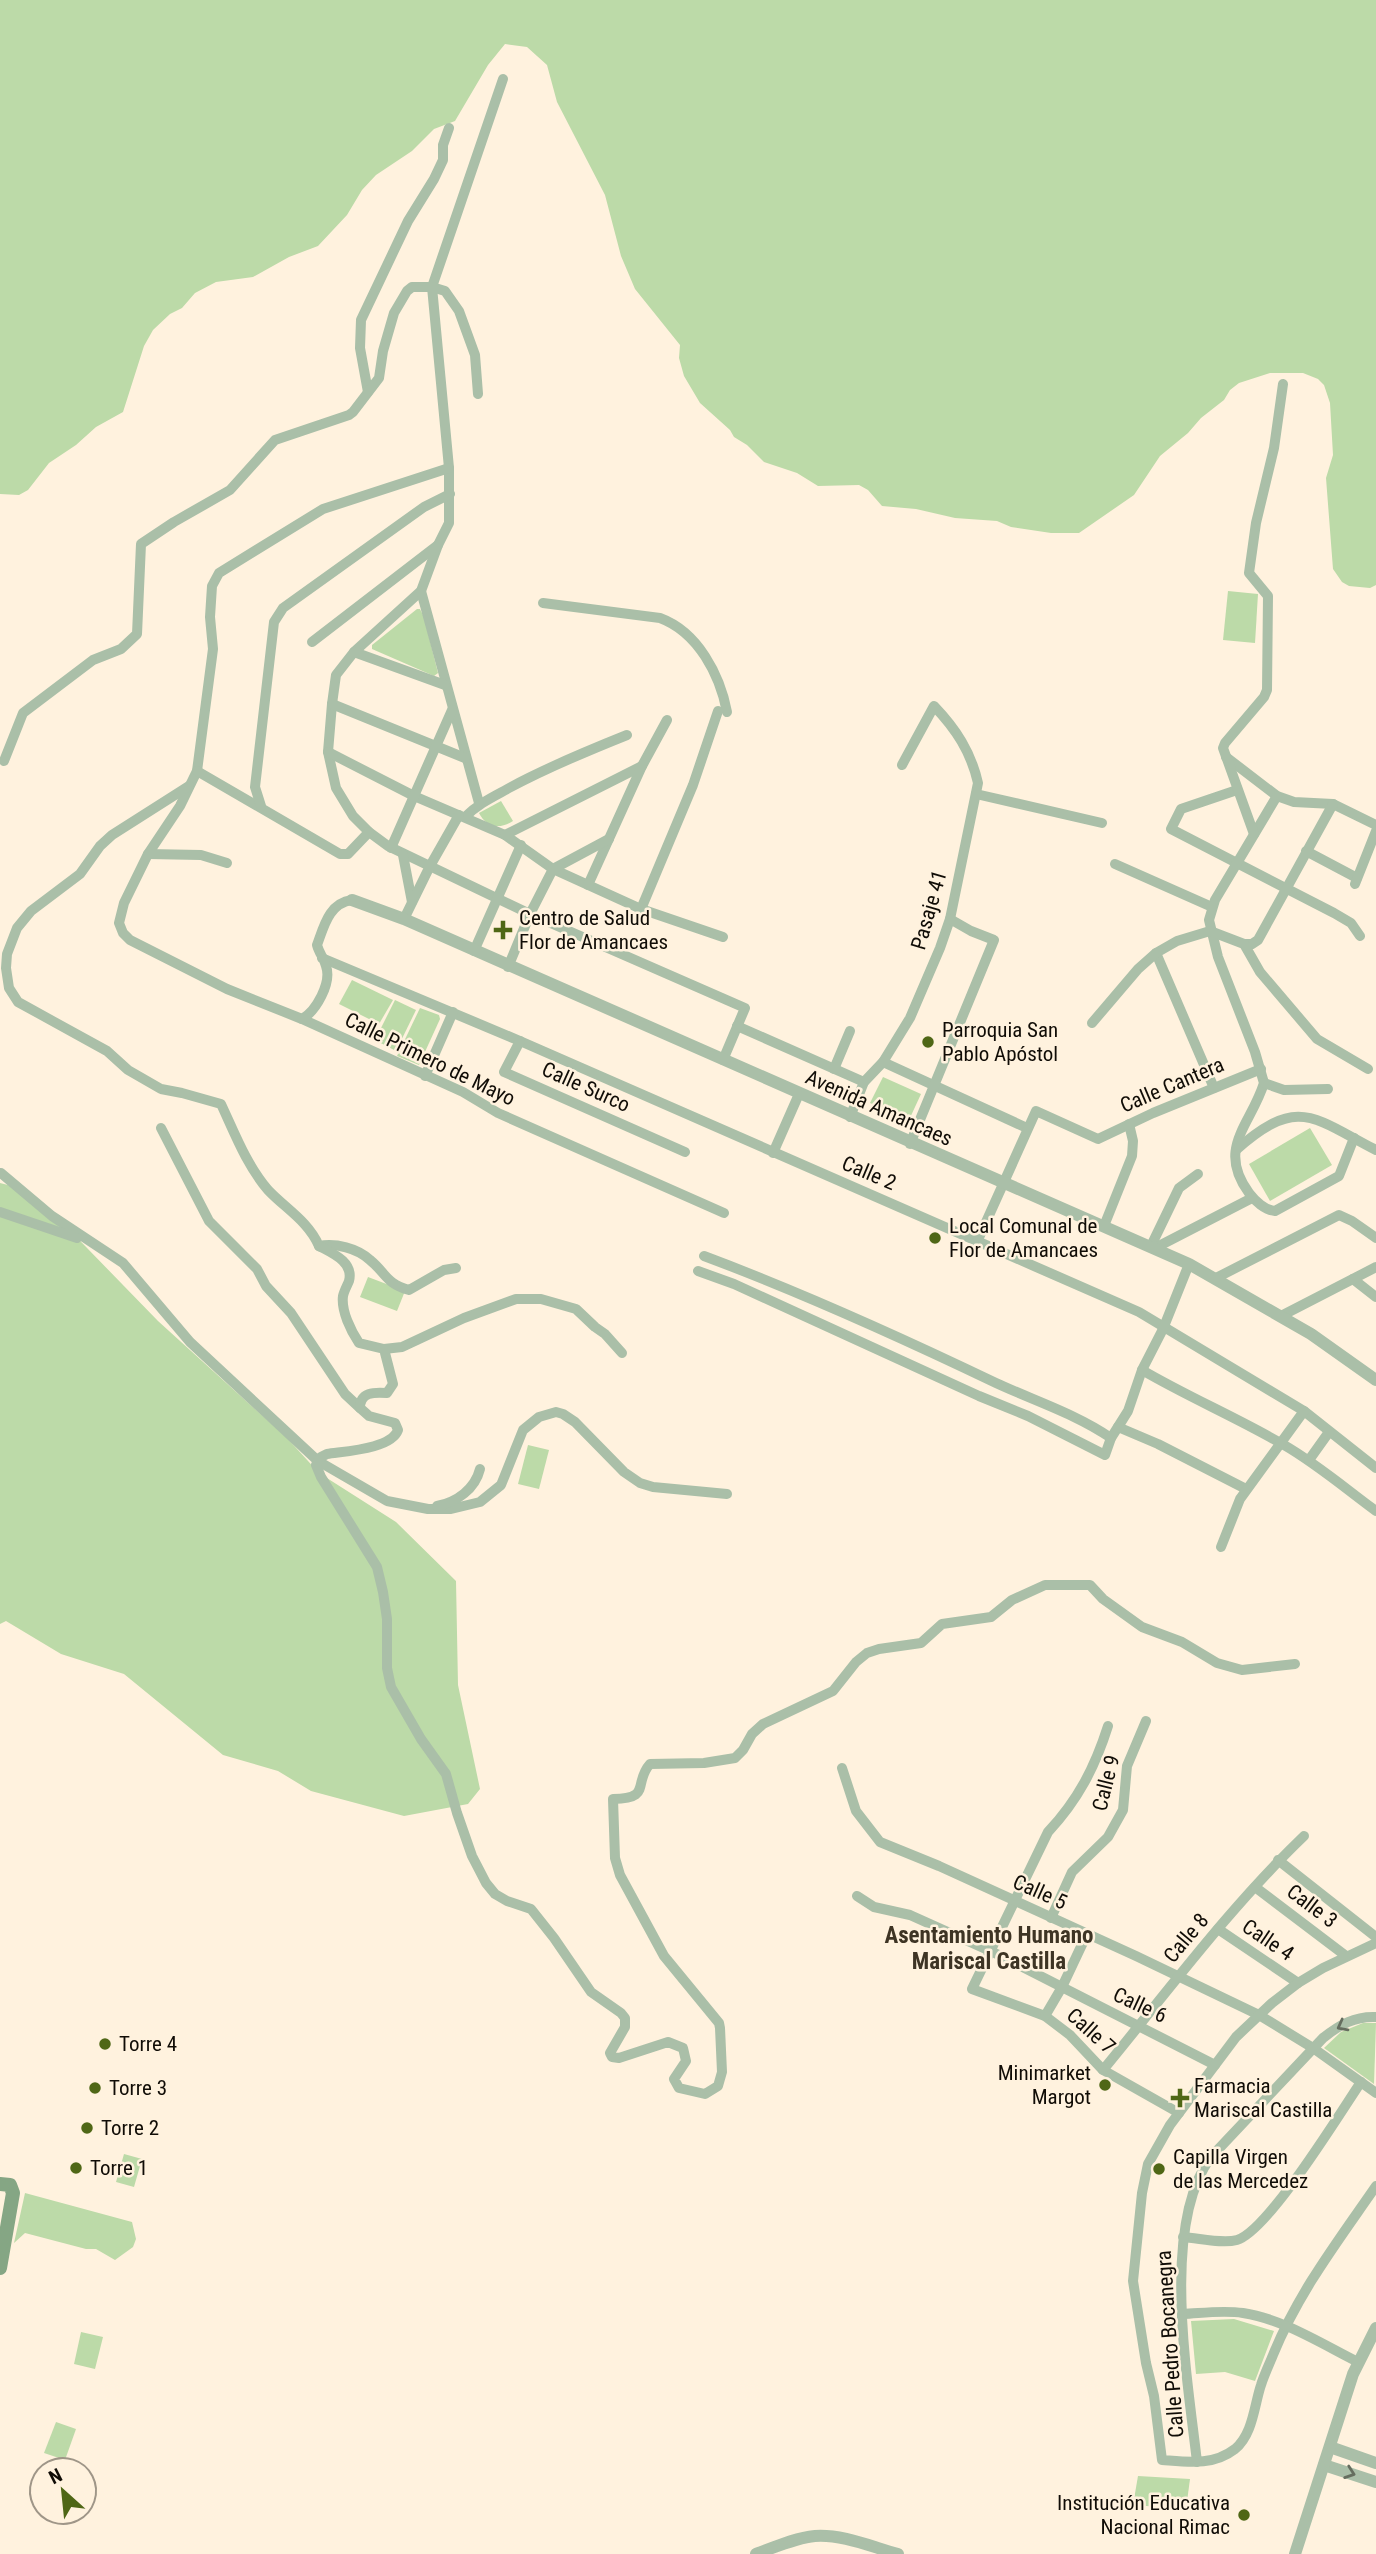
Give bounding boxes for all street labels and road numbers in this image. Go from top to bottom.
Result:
street label: Pasaje 41 [906,868,952,952]
street label: Calle Primero de Mayo [341,1007,519,1111]
street label: Calle Cantera [1116,1052,1228,1118]
street label: Calle Surco [538,1057,634,1117]
street label: Avenida Amancaes [802,1065,956,1151]
street label: Calle 2 [838,1151,900,1195]
street label: Calle 9 [1088,1753,1124,1813]
street label: Calle 5 [1009,1870,1071,1914]
street label: Calle 3 [1282,1879,1342,1933]
street label: Calle 8 [1159,1909,1213,1967]
street label: Calle 4 [1238,1914,1298,1966]
street label: Calle 6 [1109,1982,1171,2028]
street label: Calle 7 [1062,2003,1120,2059]
street label: Calle Pedro Bocanegra [1151,2250,1189,2438]

